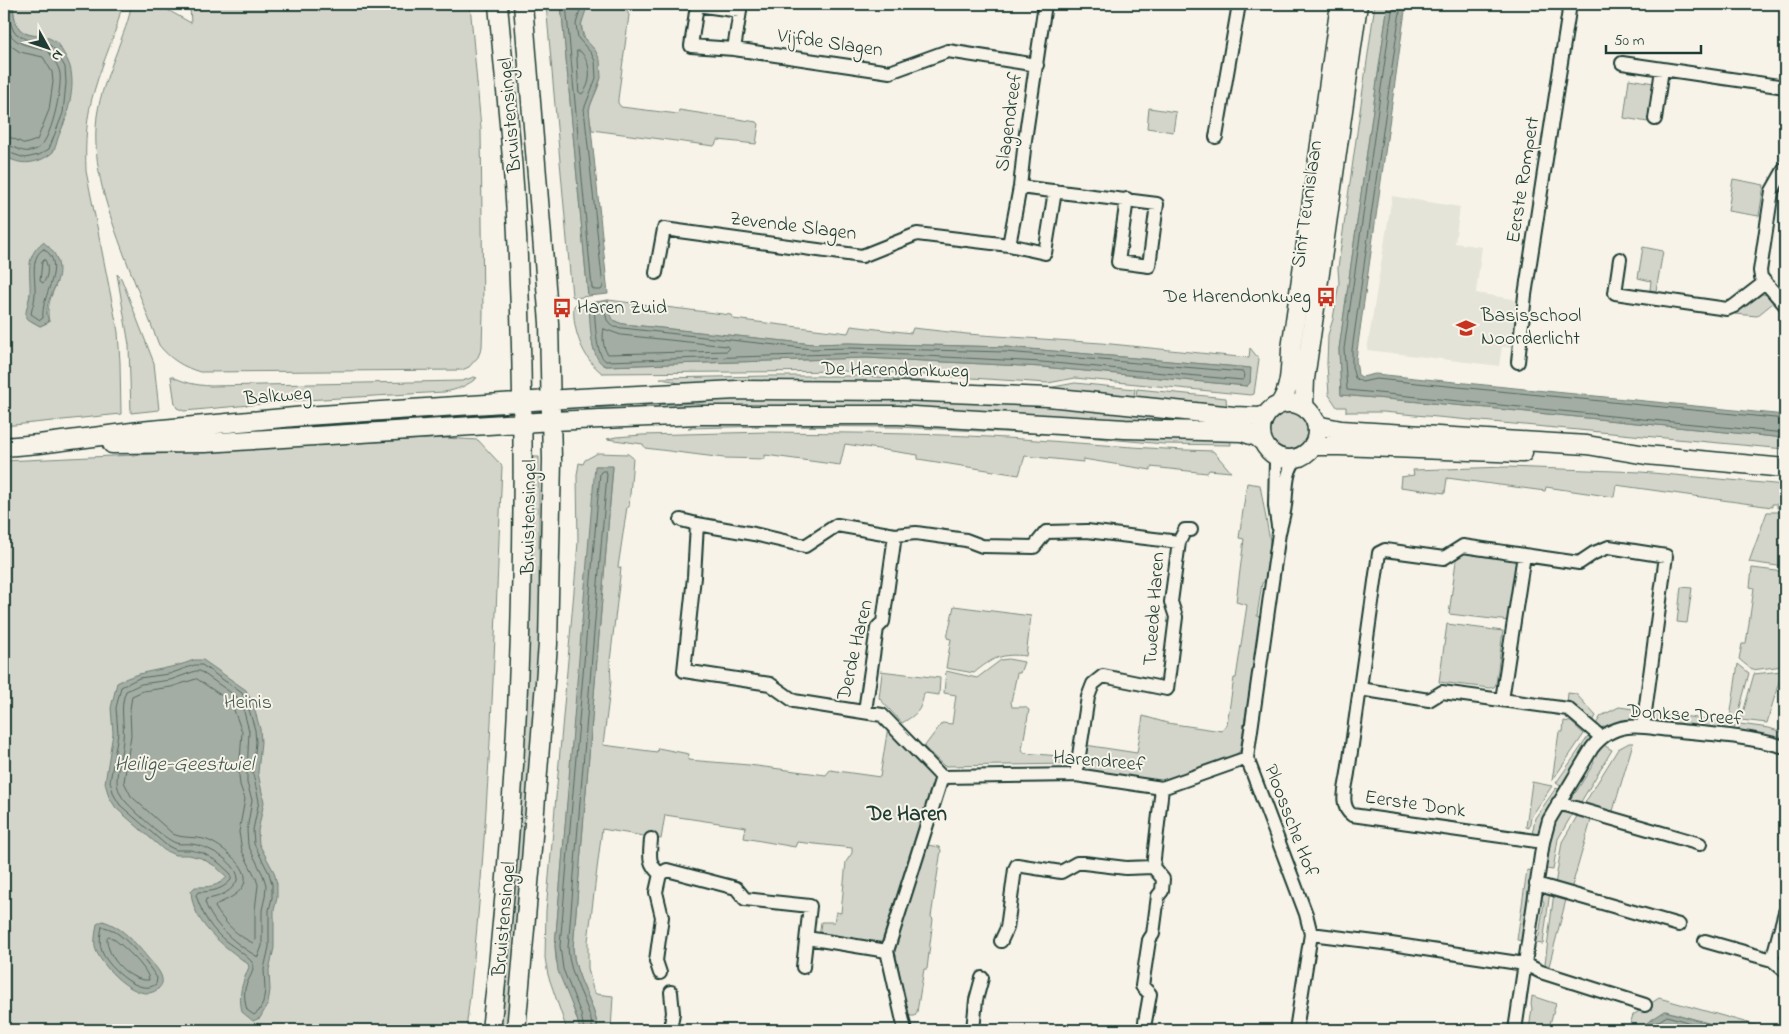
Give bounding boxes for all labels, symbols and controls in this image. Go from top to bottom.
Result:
north arrow [22,22,72,72]
street label: Vijfde Slagen [774,22,885,67]
scale bar [1606,22,1702,54]
text: 50 m [1614,30,1645,52]
text: N [46,45,68,66]
street label: Bruistensingel [492,56,532,175]
street label: Slagendreef [989,70,1032,173]
street label: Eerste Rompert [1500,114,1548,245]
street label: Sint Teunislaan [1285,138,1331,270]
street label: Zevende Slagen [728,205,858,250]
place label: De Harendonkweg [1163,283,1311,313]
bus stop icon: De Harendonkweg [1315,286,1337,308]
place label: Haren Zuid [577,294,667,323]
bus stop icon: Haren Zuid [551,297,573,319]
place label: Basisschool Noorderlicht [1480,302,1581,354]
school or university icon: Basisschool Noorderlicht [1455,317,1477,339]
street label: De Harendonkweg [820,355,969,388]
street label: Balkweg [242,380,313,415]
street label: Bruistensingel [514,459,547,576]
street label: Tweede Haren [1137,551,1173,667]
street label: Derde Haren [830,597,882,704]
park label: Heinis [224,689,272,718]
street label: Donkse Dreef [1625,697,1745,735]
street label: Harendreef [1052,744,1147,781]
water label: Heilige-Geestwiel [114,750,256,781]
street label: Ploossche Hof [1255,760,1325,882]
street label: Eerste Donk [1363,784,1468,826]
district label: De Haren [866,800,947,830]
street label: Bruistensingel [485,860,525,979]

